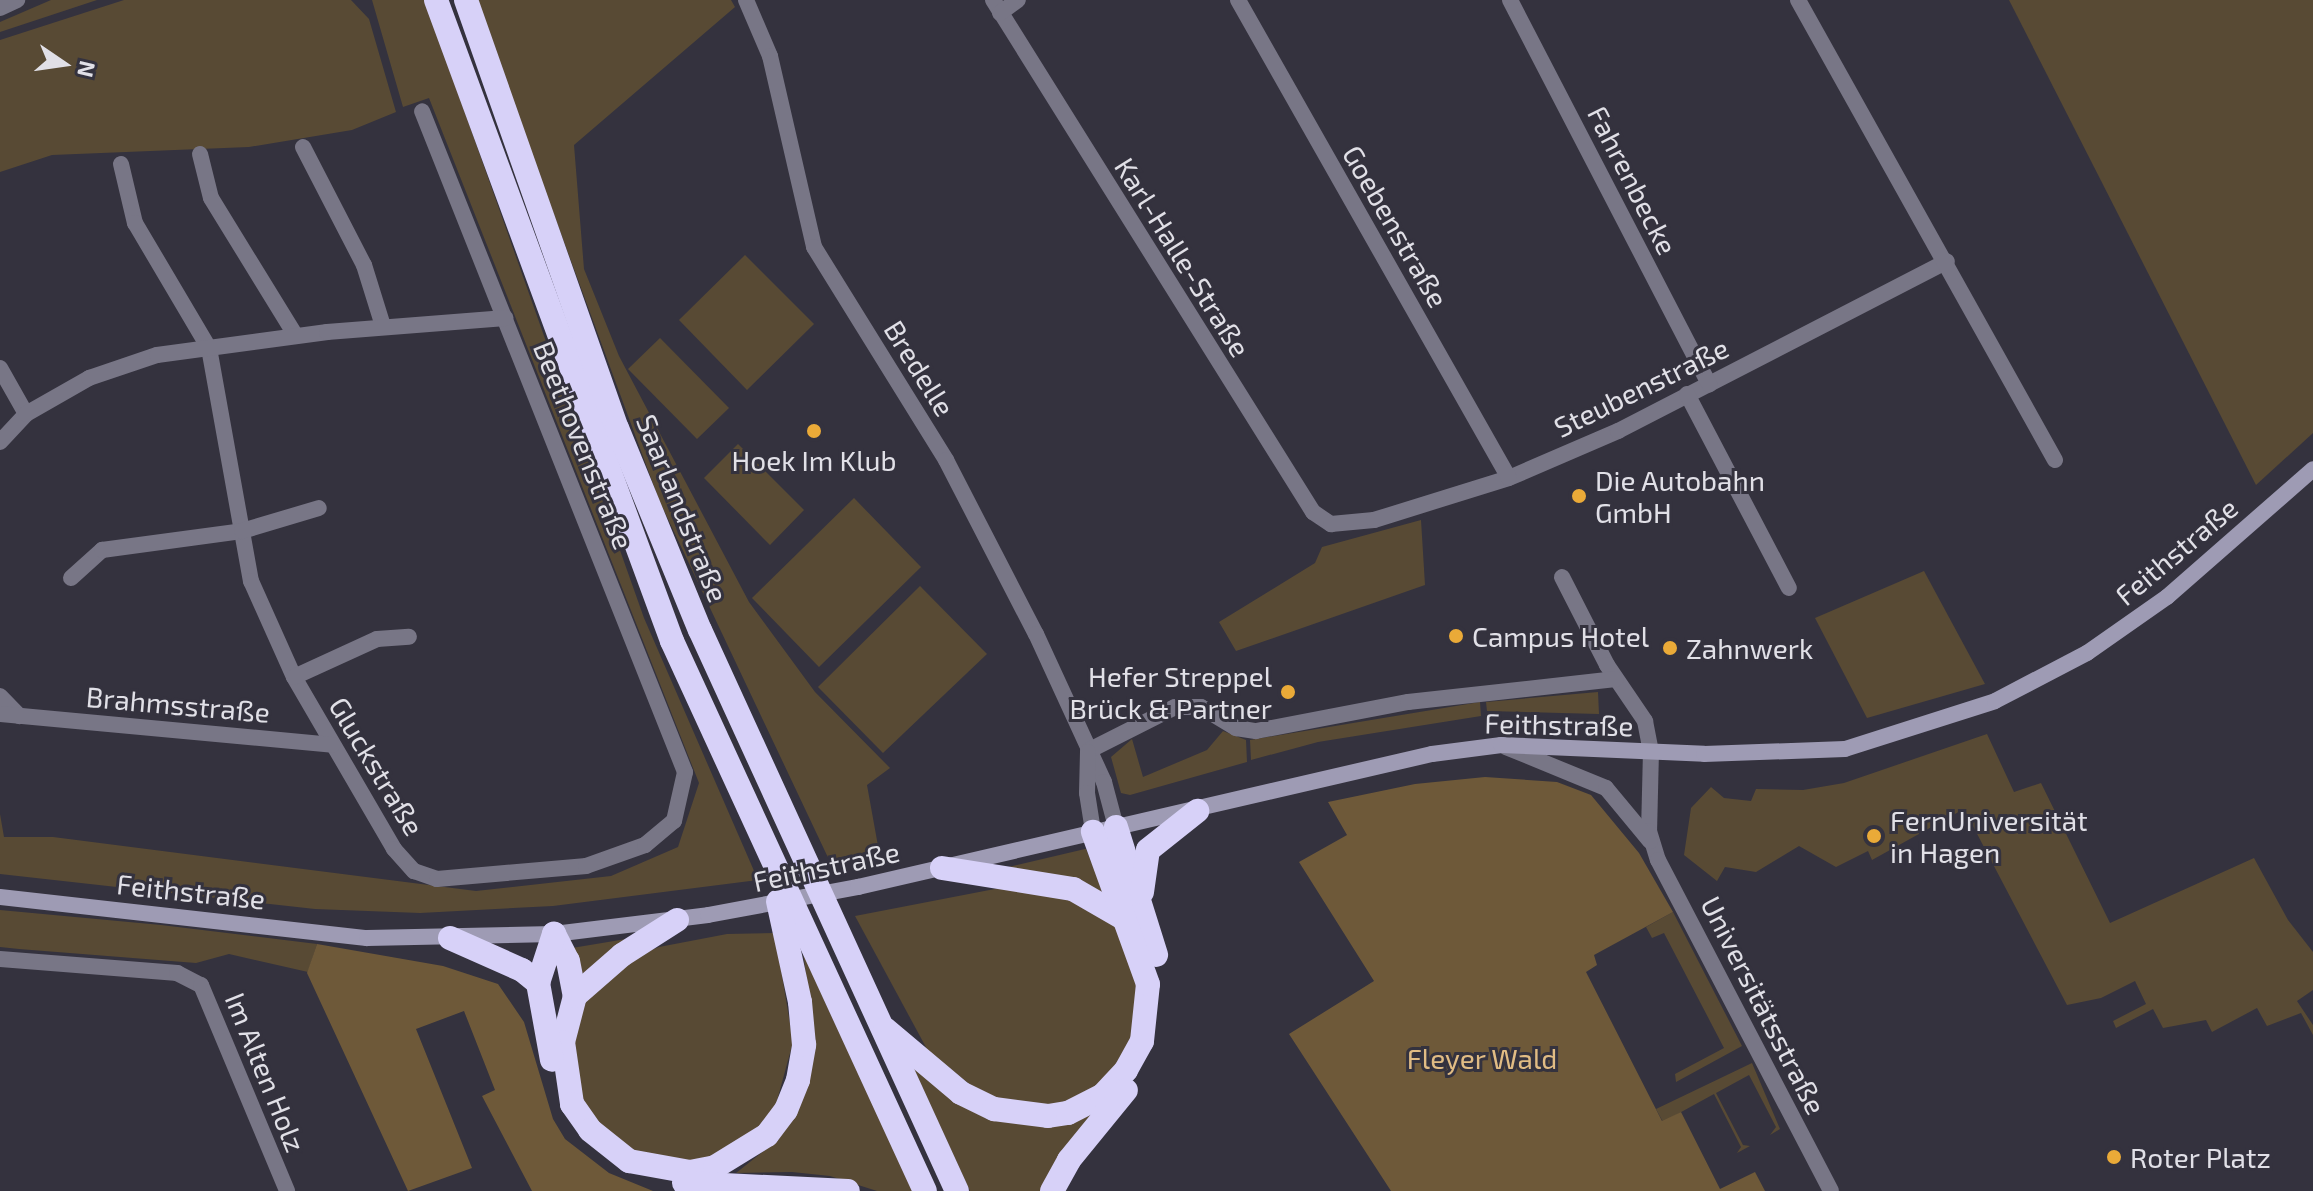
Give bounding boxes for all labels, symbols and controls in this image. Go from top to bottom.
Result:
north arrow [24,24,104,104]
text: N [73,59,102,80]
street label: Fahrenbecke [1581,100,1685,260]
street label: Goebenstraße [1336,139,1456,313]
street label: Karl-Halle-Straße [1108,151,1258,363]
street label: Bredelle [878,314,962,422]
street label: Steubenstraße [1548,330,1734,444]
street label: Beethovenstraße [527,336,641,554]
street label: Saarlandstraße [630,409,736,607]
marker: Hoek Im Klub [805,422,823,440]
place label: Hoek Im Klub [731,443,897,477]
place label: Die Autobahn GmbH [1595,463,1766,529]
marker: Die Autobahn GmbH [1570,487,1588,505]
street label: Feithstraße [2108,490,2244,612]
place label: Campus Hotel [1472,619,1649,653]
marker: Campus Hotel [1447,627,1465,645]
place label: Zahnwerk [1686,631,1813,665]
marker: Zahnwerk [1661,639,1679,657]
place label: Hefer Streppel Brück & Partner [1069,659,1272,725]
street label: Brahmsstraße [85,679,271,729]
marker: Hefer Streppel Brück & Partner [1279,683,1297,701]
street label: Gluckstraße [323,691,431,841]
street label: Feithstraße [1484,706,1634,742]
place label: FernUniversität in Hagen [1890,803,2088,869]
marker: FernUniversität in Hagen [1865,827,1883,845]
street label: Feithstraße [750,834,902,898]
street label: Feithstraße [115,867,267,915]
street label: Universitätsstraße [1694,890,1834,1120]
street label: Im Alten Holz [219,987,313,1157]
park label: Fleyer Wald [1406,1041,1558,1075]
place label: Roter Platz [2130,1140,2271,1174]
marker: Roter Platz [2105,1148,2123,1166]

